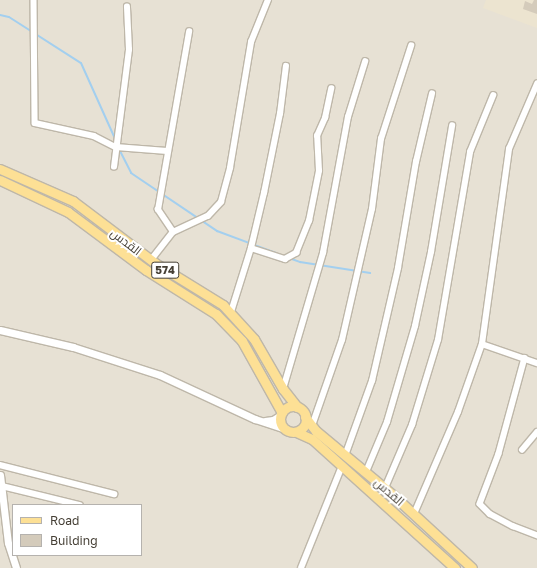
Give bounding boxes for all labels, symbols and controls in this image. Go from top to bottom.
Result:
street label: القدس [108,226,144,258]
road number: 574 [151,261,179,279]
street label: القدس [371,475,407,509]
legend [12,504,142,556]
text: Road [50,513,79,528]
text: Building [50,533,98,548]

